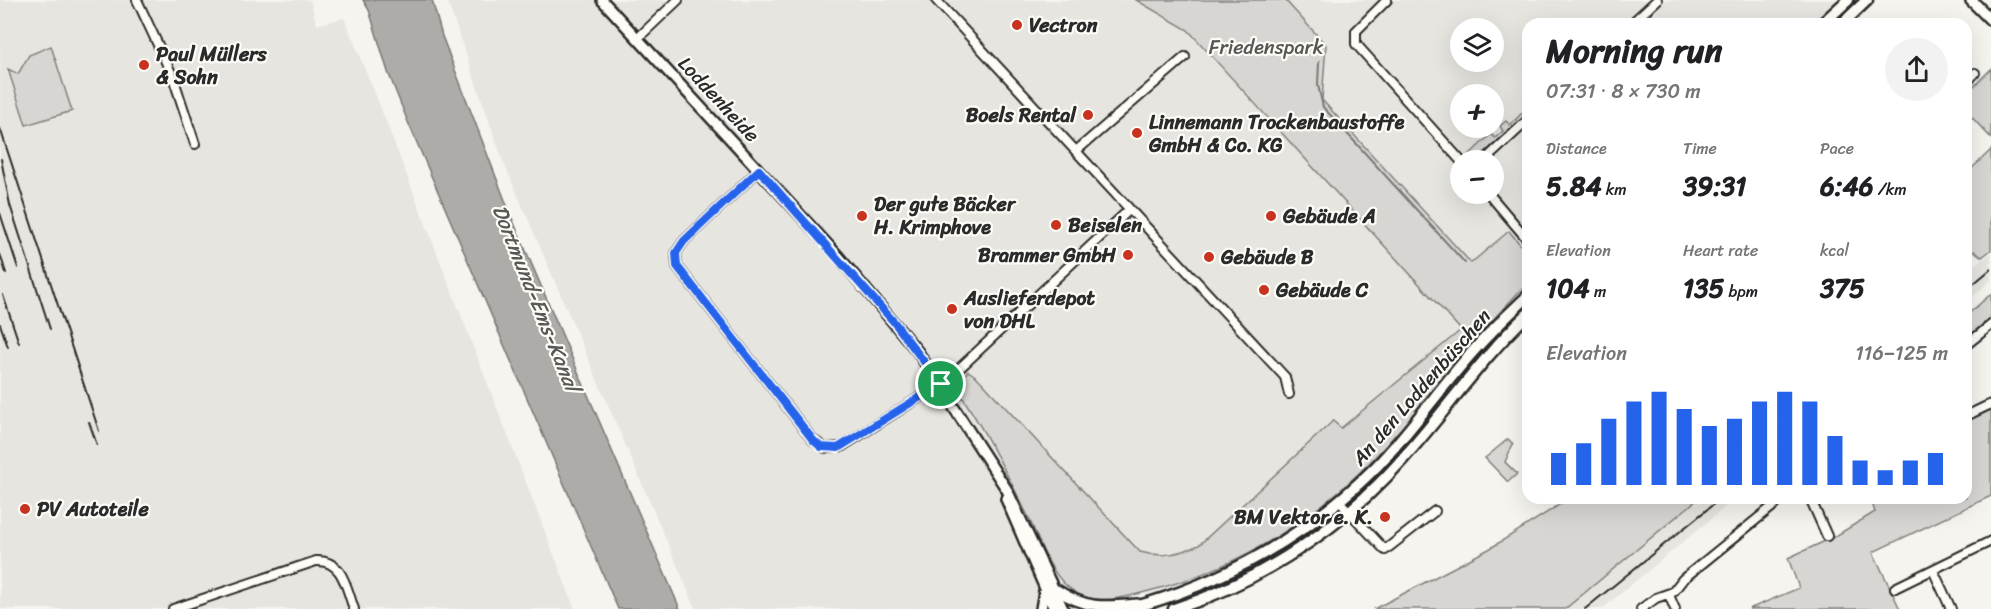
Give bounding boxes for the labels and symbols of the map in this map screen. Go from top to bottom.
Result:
place label: Vectron [1029,8,1098,43]
marker: Vectron [1010,18,1024,32]
park label: Friedenspark [1209,30,1324,65]
place label: Paul Müllers & Sohn [156,37,267,95]
street label: Loddenheide [669,48,768,151]
marker: Paul Müllers & Sohn [137,58,151,72]
place label: Boels Rental [966,98,1077,133]
place label: Linnemann Trockenbaustoffe GmbH & Co. KG [1148,105,1405,163]
marker: Boels Rental [1081,108,1095,122]
marker: Linnemann Trockenbaustoffe GmbH & Co. KG [1130,126,1144,140]
place label: Der gute Bäcker H. Krimphove [873,187,1017,245]
water label: Dortmund-Ems-Kanal [481,199,593,402]
place label: Gebäude A [1282,199,1376,234]
place label: Beiselen [1068,208,1142,243]
marker: Der gute Bäcker H. Krimphove [855,209,869,223]
marker: Gebäude A [1264,209,1278,223]
marker: Beiselen [1049,218,1063,232]
place label: Brammer GmbH [978,238,1117,273]
place label: Gebäude B [1220,240,1314,275]
marker: Brammer GmbH [1121,248,1135,262]
marker: Gebäude B [1202,250,1216,264]
place label: Gebäude C [1275,273,1369,308]
place label: Auslieferdepot von DHL [963,281,1095,339]
marker: Gebäude C [1257,283,1271,297]
street label: An den Loddenbüschen [1342,300,1500,475]
marker: Auslieferdepot von DHL [945,302,959,316]
pin [915,358,966,409]
place label: PV Autoteile [37,492,150,527]
place label: BM Vektor e. K. [1234,500,1373,535]
marker: PV Autoteile [18,502,32,516]
marker: BM Vektor e. K. [1378,510,1392,524]

